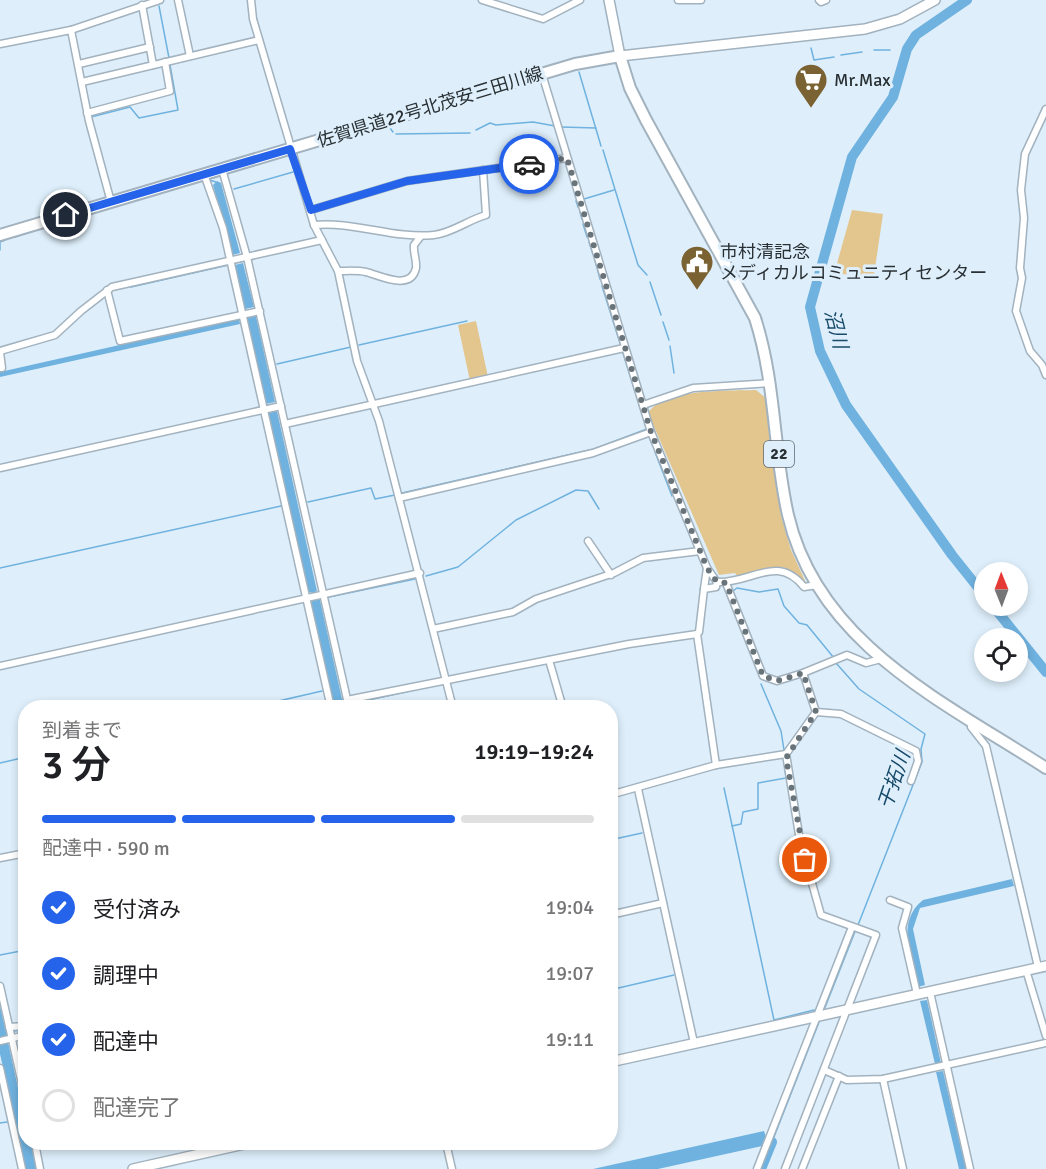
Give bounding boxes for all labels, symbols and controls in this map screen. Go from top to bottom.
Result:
street label: 佐賀県道22号北茂安三田川線 [314,62,546,152]
supermarket icon: Mr.Max [793,62,829,109]
place label: Mr.Max [834,69,891,91]
courier [499,134,559,194]
icon: car [513,148,546,181]
pin [40,189,91,240]
icon: home [49,198,82,231]
place label: 市村清記念 メディカルコミュニティセンター [720,241,987,284]
public building icon: 市村清記念 メディカルコミュニティセンター [679,244,715,291]
water label: 沼川 [819,307,853,353]
road number: 22 [764,441,794,467]
north arrow [974,562,1028,616]
map controls [974,562,1028,682]
button: locate [974,628,1028,682]
text: 到着まで [42,718,122,743]
text: 19:19–19:24 [475,738,594,765]
text: 3 分 [42,741,111,789]
water label: 干拓川 [872,746,916,812]
pin [779,834,830,885]
text: 配達中 · 590 m [42,836,170,861]
icon: bag [788,843,821,876]
icon: check [42,891,75,924]
text: 19:04 [545,895,594,920]
text: 受付済み [93,896,181,923]
icon: check [42,957,75,990]
text: 19:07 [545,961,594,986]
text: 調理中 [93,962,159,989]
icon: check [42,1023,75,1056]
text: 19:11 [545,1027,594,1052]
text: 配達中 [93,1028,159,1055]
text: 配達完了 [93,1094,181,1121]

